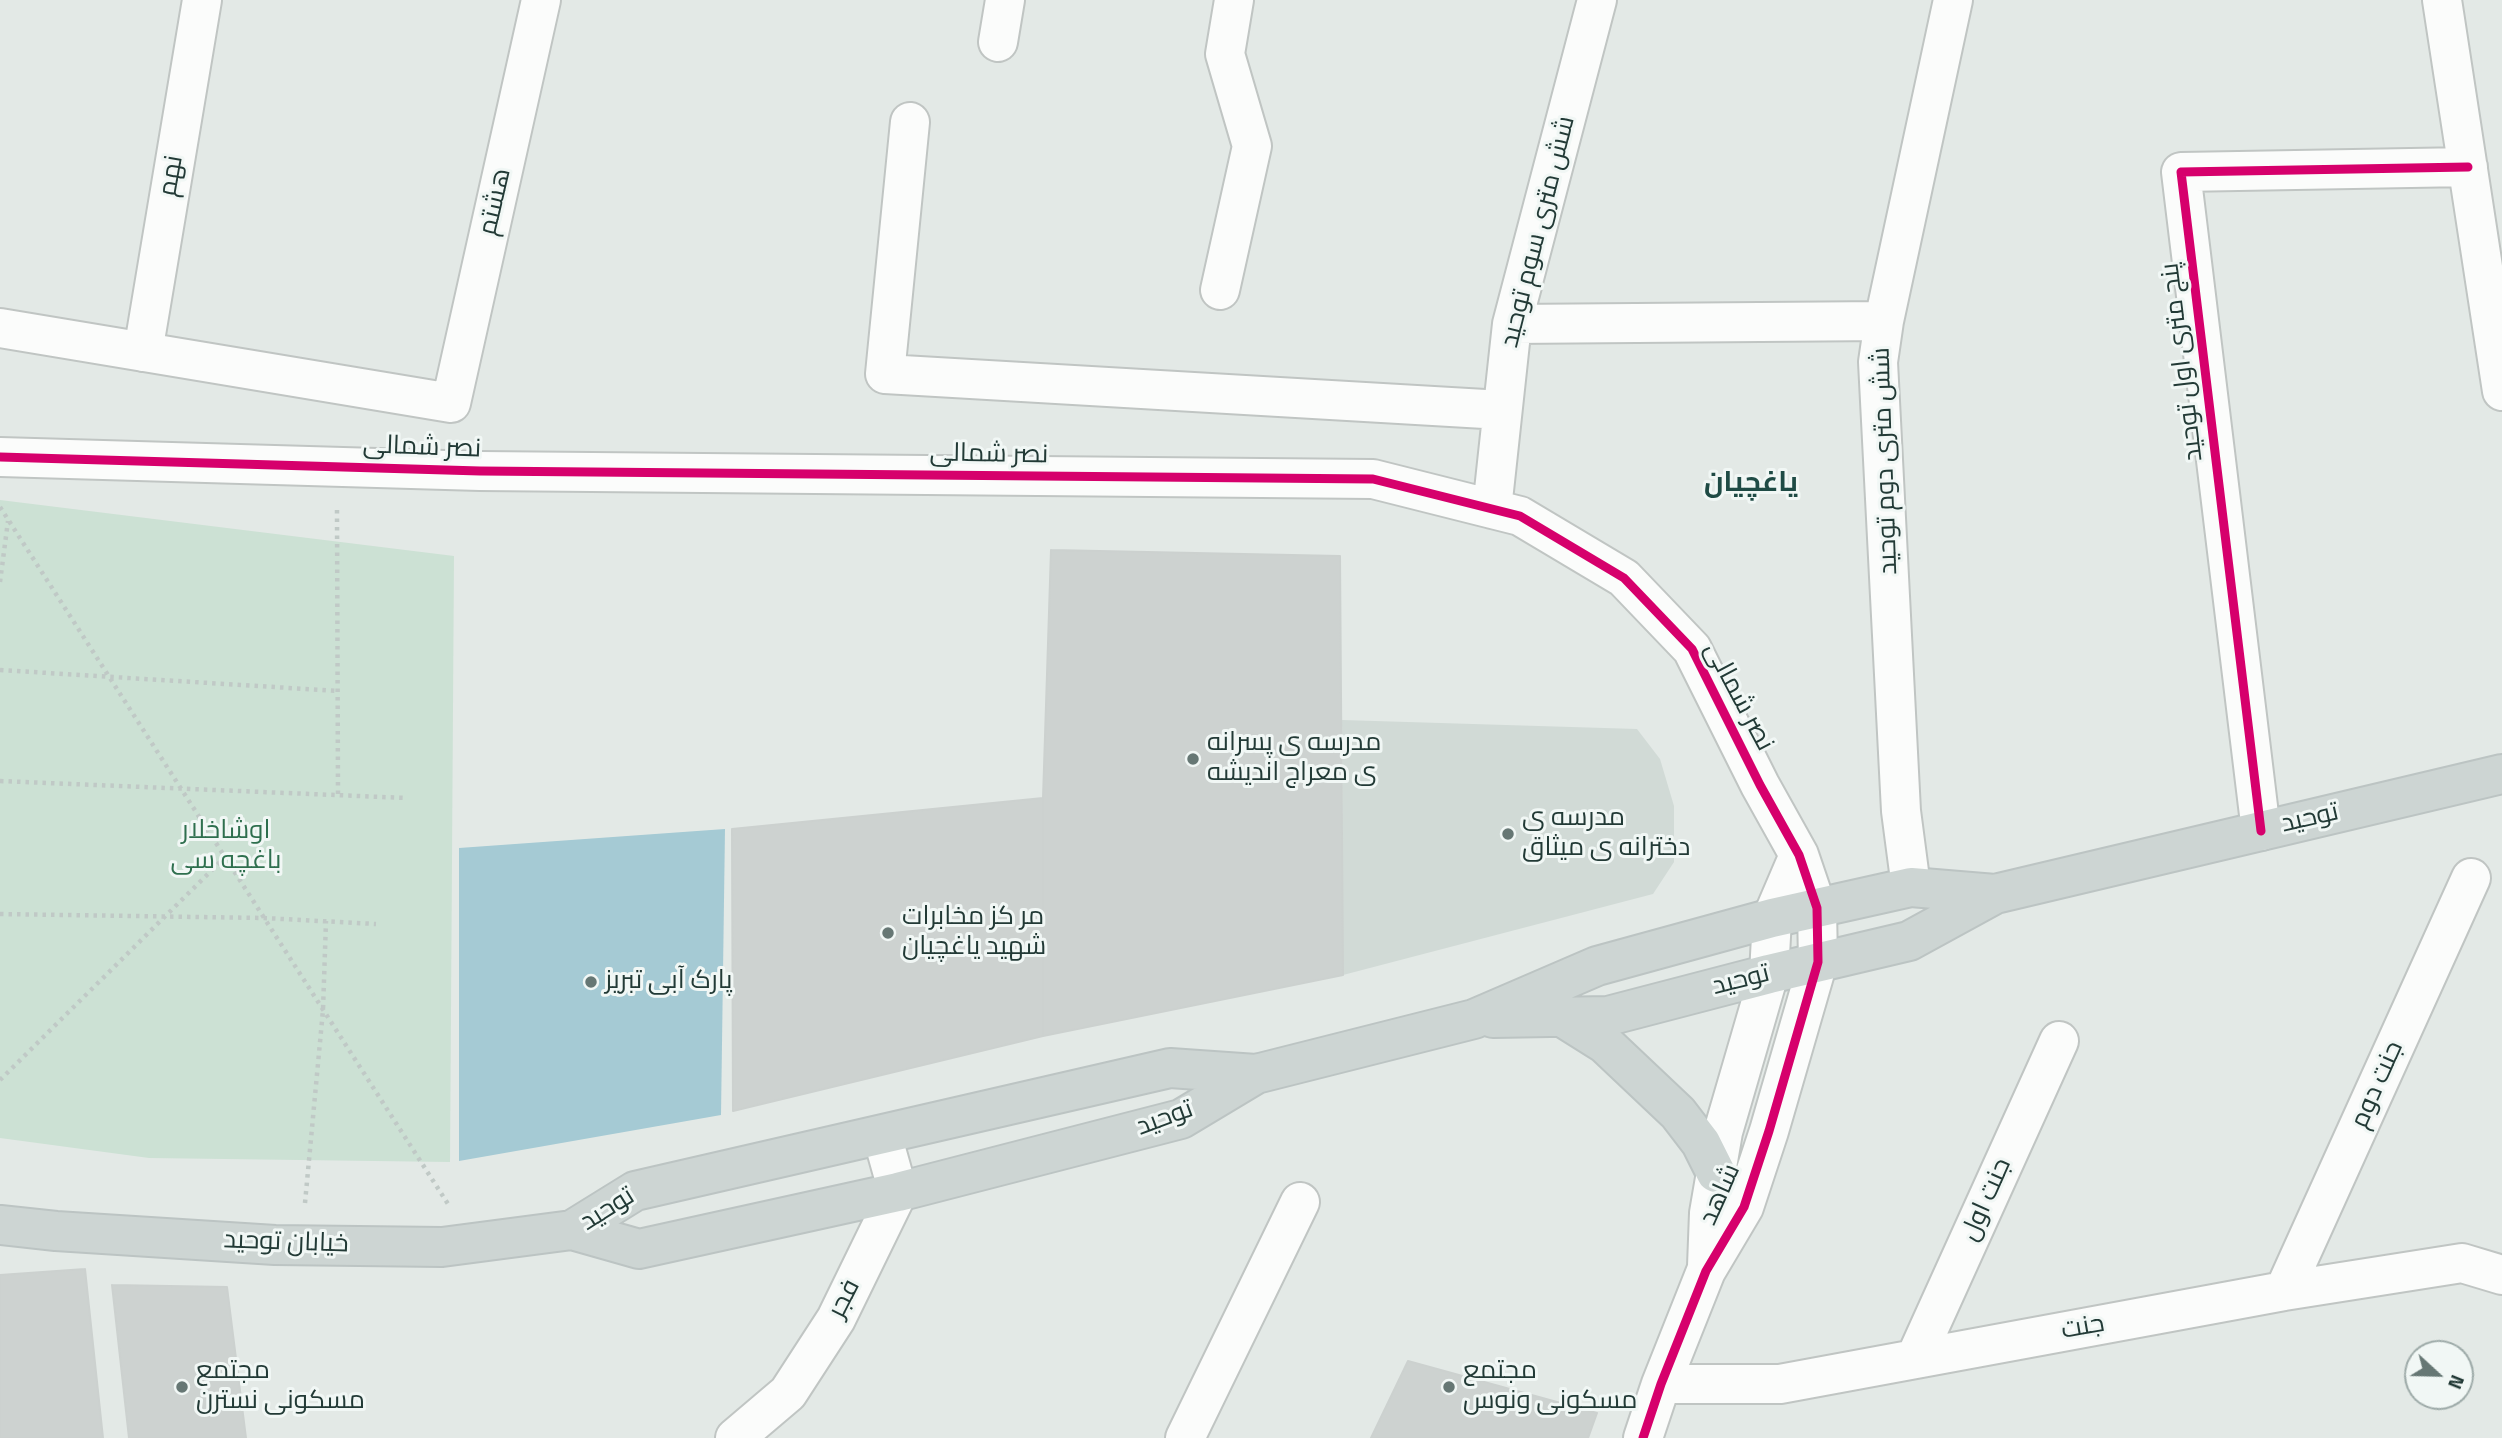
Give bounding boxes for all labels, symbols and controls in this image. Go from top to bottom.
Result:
street label: شش متری سوم توحید [1495,113,1583,351]
street label: نهم [153,153,191,199]
street label: هشتم [473,165,519,239]
street label: پنج متری اول توحید [2155,261,2211,463]
street label: شش متری دوم توحید [1866,347,1906,575]
street label: نصر شمالی [362,430,482,466]
street label: نصر شمالی [929,438,1049,472]
district label: یاغچیان [1704,467,1798,501]
street label: نصر شمالی [1696,637,1780,757]
place label: مدرسه ی پسرانه ی معراج اندیشه [1207,728,1381,790]
marker: مدرسه ی پسرانه ی معراج اندیشه [1185,751,1201,767]
street label: توحید [2278,797,2342,841]
place label: مدرسه ی دخترانه ی میثاق [1522,803,1690,864]
park label: اوشاخلار باغچه سی [171,816,281,878]
marker: مدرسه ی دخترانه ی میثاق [1500,826,1516,842]
place label: مر کز مخابرات شهید یاغچیان [902,902,1046,964]
marker: مر کز مخابرات شهید یاغچیان [880,925,896,941]
street label: توحید [1709,959,1773,1003]
place label: پارک آبی تبریز [605,966,732,998]
marker: پارک آبی تبریز [583,974,599,990]
street label: جنت دوم [2345,1037,2411,1133]
street label: توحید [1132,1094,1198,1144]
street label: جنت اول [1955,1154,2019,1246]
street label: شاهد [1694,1160,1748,1230]
street label: توحید [575,1181,641,1239]
street label: خیابان توحید [223,1225,349,1261]
street label: فجر [822,1274,868,1324]
street label: جنت [2059,1309,2107,1347]
north arrow [2404,1340,2474,1410]
place label: مجتمع مسکونی نسترن [196,1356,365,1418]
place label: مجتمع مسکونی ونوس [1463,1356,1637,1418]
text: N [2441,1371,2473,1394]
marker: مجتمع مسکونی نسترن [174,1379,190,1395]
marker: مجتمع مسکونی ونوس [1441,1379,1457,1395]

